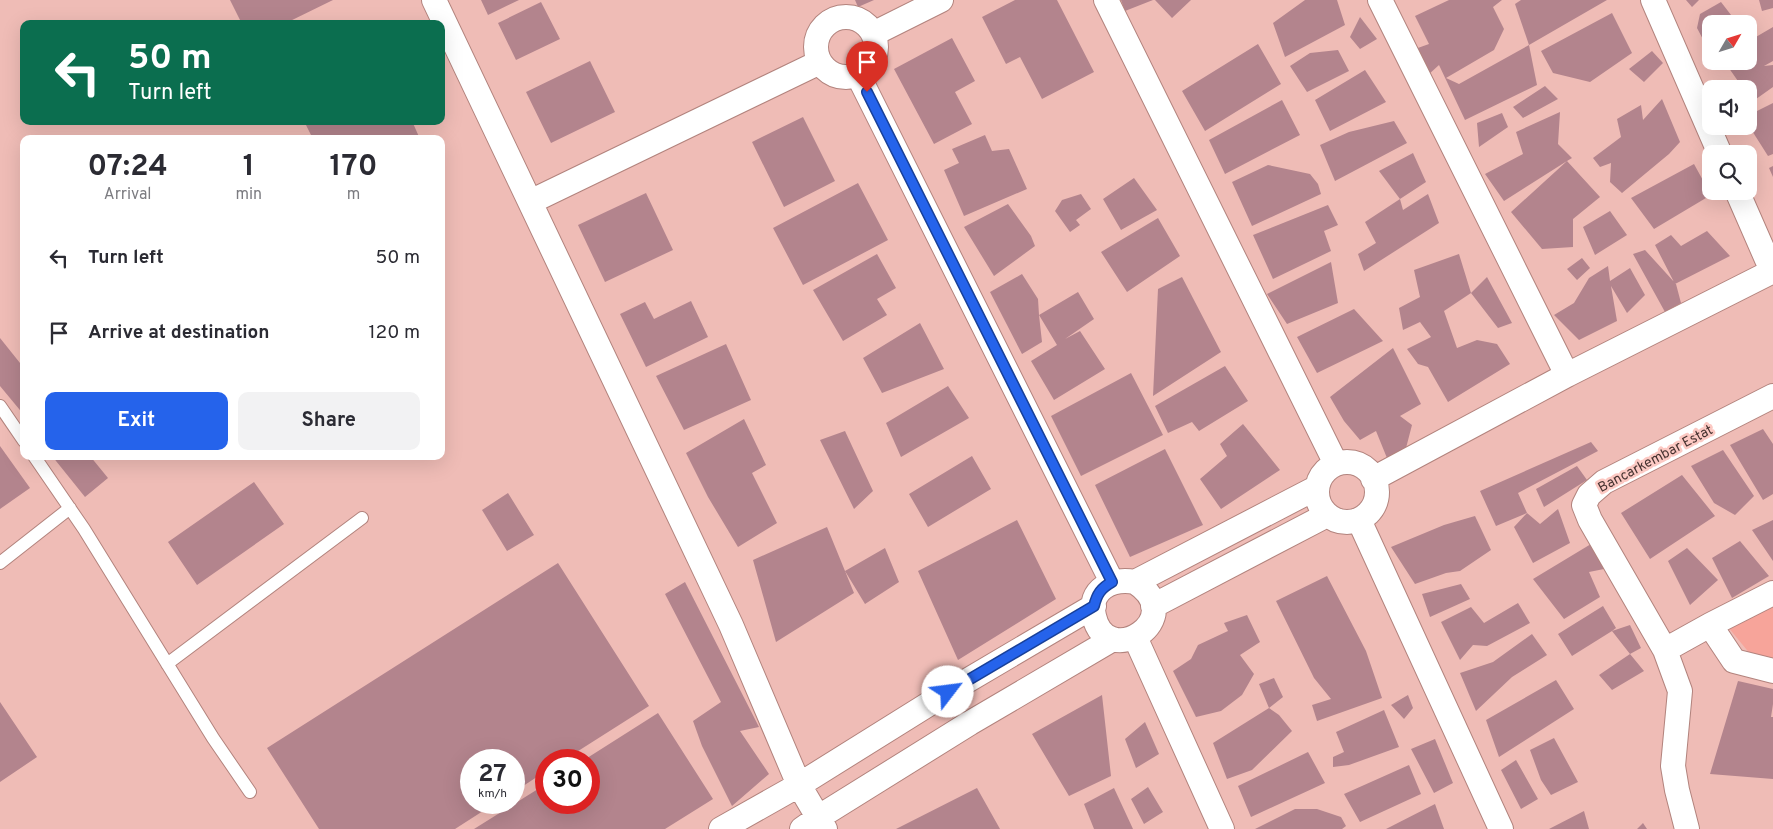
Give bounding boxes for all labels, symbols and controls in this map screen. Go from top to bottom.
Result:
north arrow [1702,15,1758,70]
map controls [1702,15,1757,200]
text: 50 m [128,37,212,81]
icon: left [45,40,110,105]
pin [846,41,888,92]
icon: arrive [853,48,881,76]
text: Turn left [128,80,211,107]
button: sound [1702,80,1757,135]
button: search [1702,145,1757,200]
text: 07:24 [88,149,168,186]
text: 1 [243,149,255,186]
text: 170 [330,149,377,186]
text: Arrival [104,185,152,205]
text: min [235,185,262,205]
text: m [347,185,360,205]
icon: left [45,244,73,272]
text: Turn left [88,246,164,270]
text: 50 m [375,246,420,270]
icon: arrive [45,319,73,347]
text: Arrive at destination [88,321,269,345]
text: 120 m [369,321,420,345]
button: Exit [45,392,228,450]
button: Share [238,392,420,450]
street label: Bancarkembar Estat [1595,422,1716,497]
position arrow [921,665,973,717]
speed limit sign: 30 [535,749,600,814]
text: 27 [478,759,507,791]
text: km/h [478,786,507,802]

